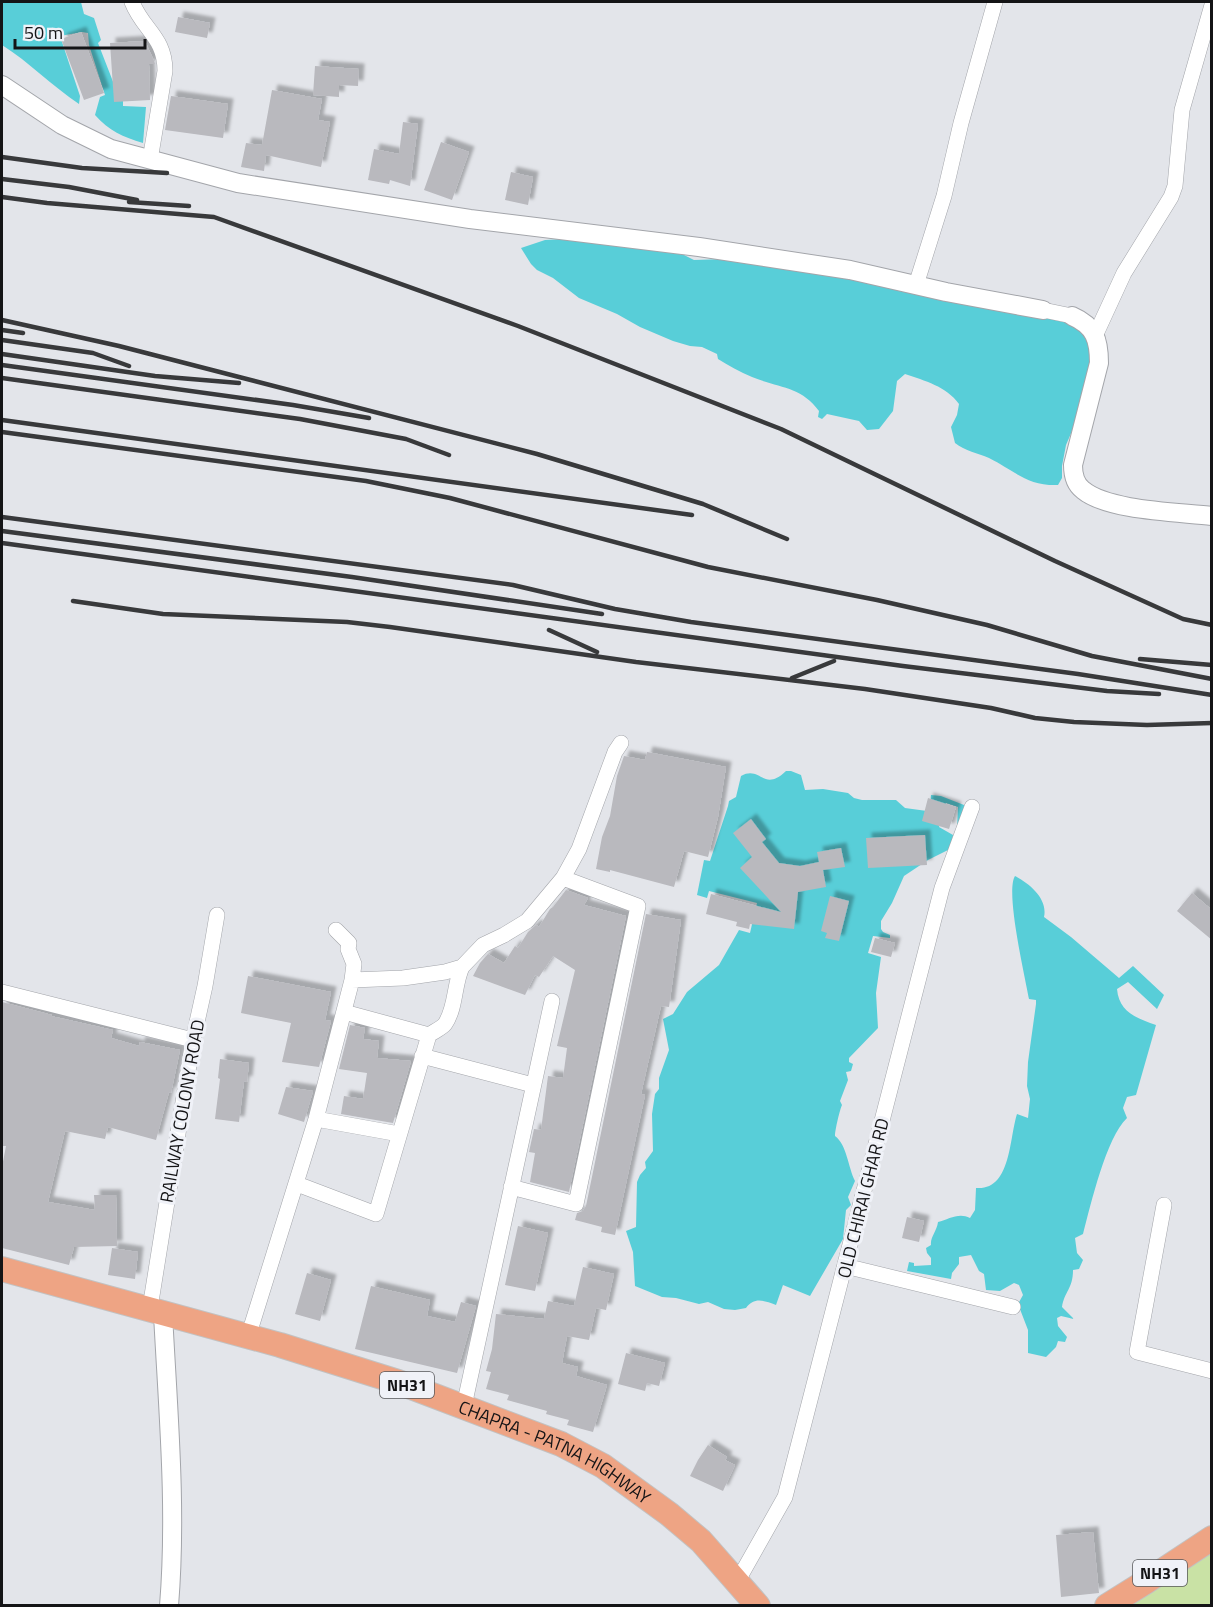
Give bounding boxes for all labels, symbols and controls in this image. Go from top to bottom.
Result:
scale bar [15,12,146,50]
text: 50 m [24,19,63,46]
street label: RAILWAY COLONY ROAD [153,1017,211,1205]
street label: OLD CHIRAI GHAR RD [830,1115,896,1281]
road number: NH31 [380,1372,434,1398]
street label: CHAPRA - PATNA HIGHWAY [455,1393,657,1510]
road number: NH31 [1133,1560,1187,1586]

